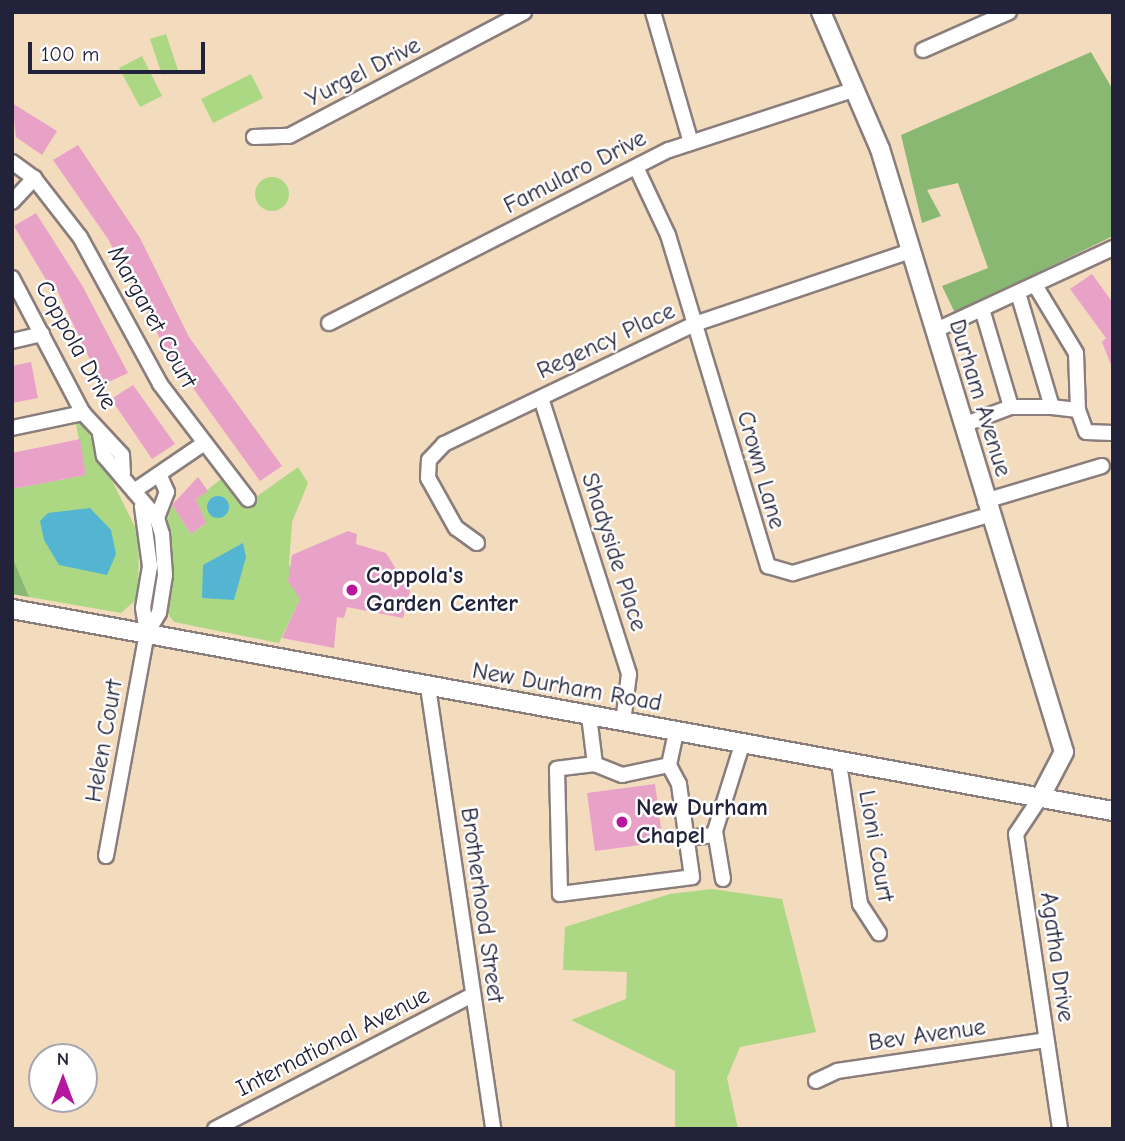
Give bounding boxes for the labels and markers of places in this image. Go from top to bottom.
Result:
place label: Coppola's Garden Center [366,562,518,618]
marker: Coppola's Garden Center [344,582,360,598]
place label: New Durham Chapel [636,794,768,850]
marker: New Durham Chapel [614,814,630,830]

